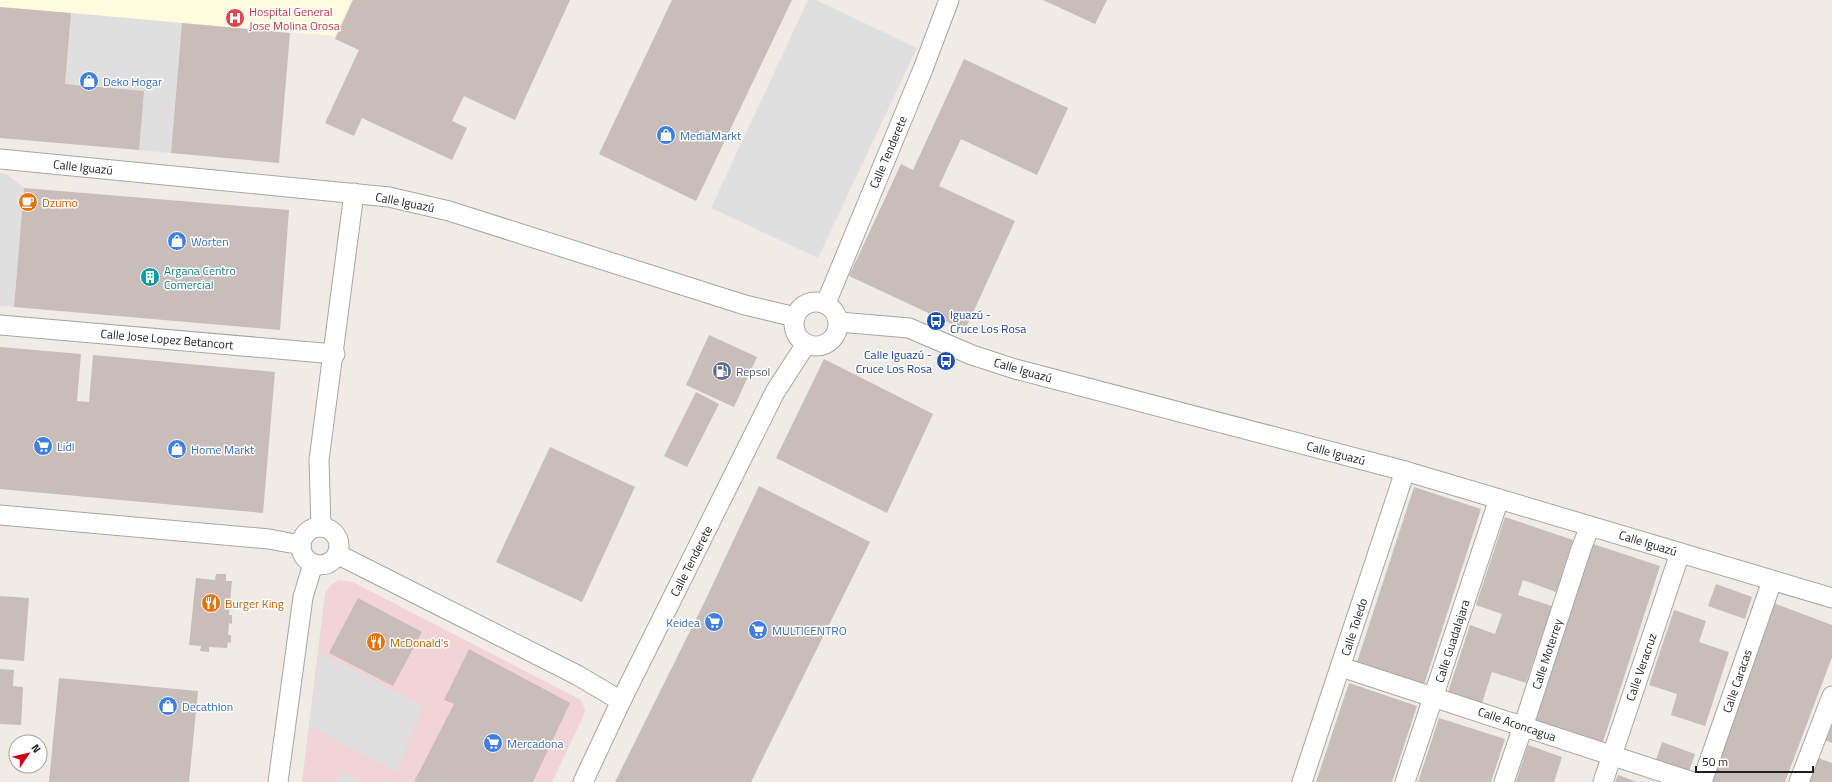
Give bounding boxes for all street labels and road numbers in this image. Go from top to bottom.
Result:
street label: Calle Tenderete [864,113,912,191]
street label: Calle Iguazú [52,154,114,180]
street label: Calle Iguazú [374,187,436,217]
street label: Calle Jose Lopez Betancort [100,324,235,354]
street label: Calle Iguazú [992,353,1054,387]
street label: Calle Iguazú [1305,436,1367,470]
street label: Calle Tenderete [665,522,717,600]
street label: Calle Iguazú [1617,525,1679,561]
street label: Calle Toledo [1336,596,1372,658]
street label: Calle Guadalajara [1430,597,1474,685]
street label: Calle Moterrey [1527,616,1567,692]
street label: Calle Veracruz [1620,630,1662,704]
street label: Calle Caracas [1717,646,1757,715]
street label: Calle Aconcagua [1475,702,1559,746]

